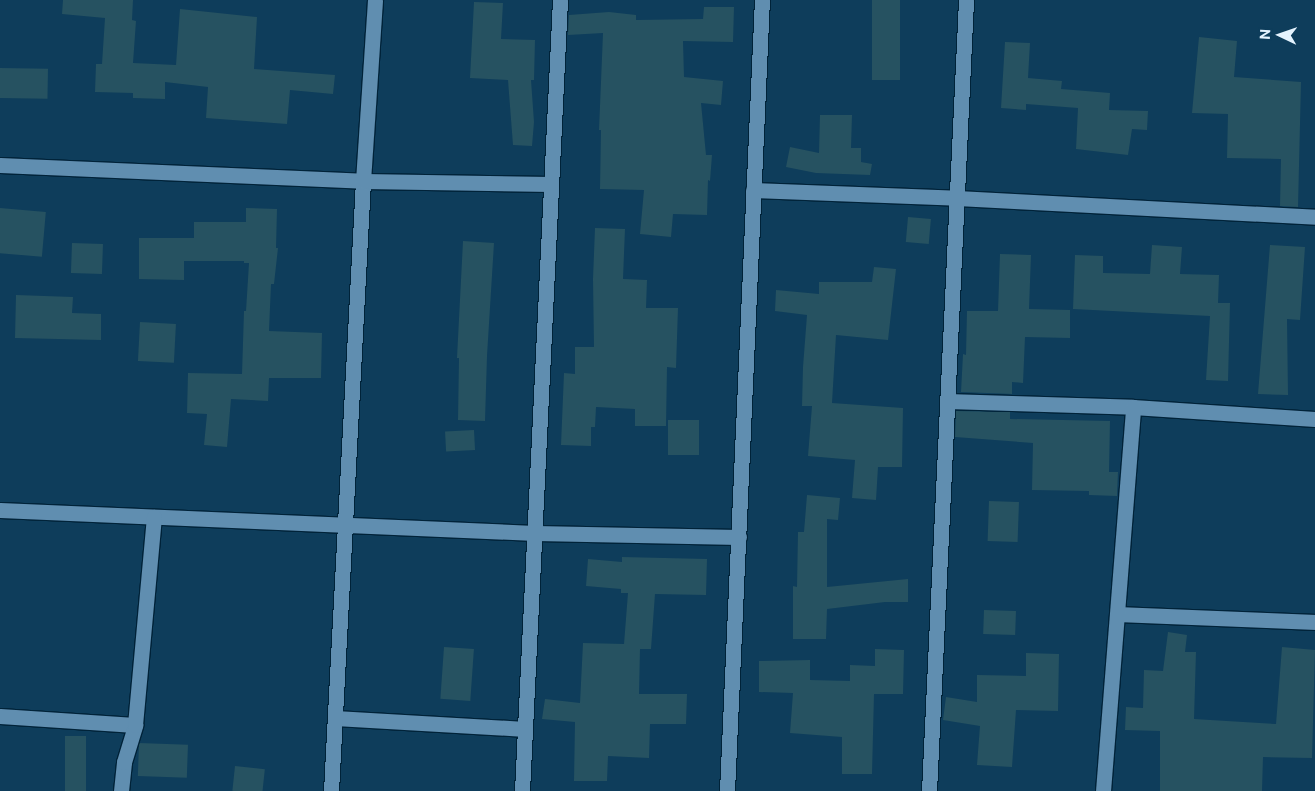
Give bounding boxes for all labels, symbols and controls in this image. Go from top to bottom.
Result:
north arrow [1255,10,1305,60]
text: N [1257,28,1273,40]

